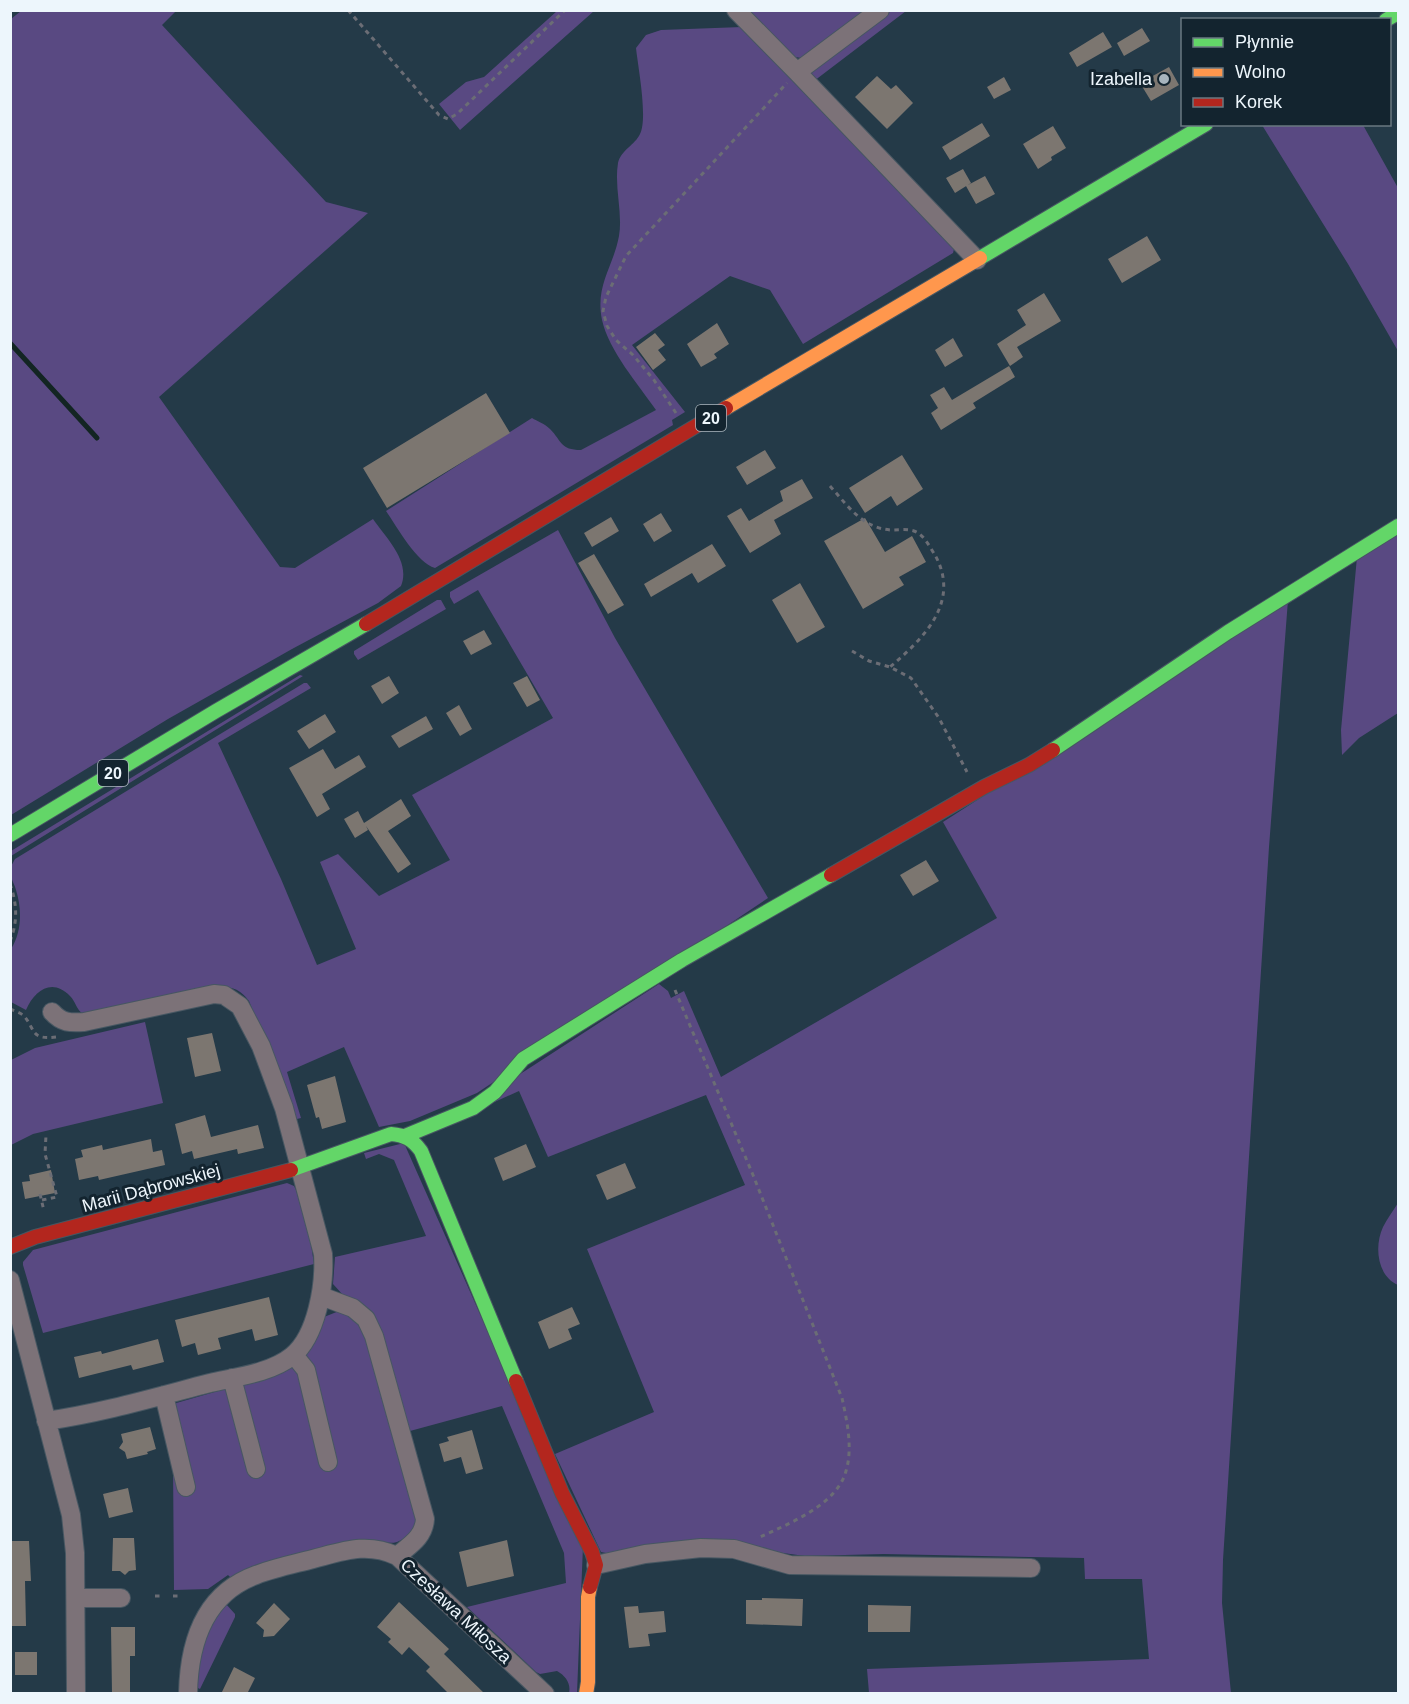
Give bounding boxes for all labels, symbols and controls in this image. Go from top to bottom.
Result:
legend [1181,18,1391,126]
text: Płynnie [1235,32,1294,52]
text: Wolno [1235,62,1286,82]
place label: Izabella [1090,69,1153,89]
marker: Izabella [1157,72,1171,86]
text: Korek [1235,92,1283,112]
road number: 20 [696,405,726,431]
road number: 20 [98,760,128,786]
street label: Marii Dąbrowskiej [80,1160,222,1216]
street label: Czesława Miłosza [397,1555,516,1668]

